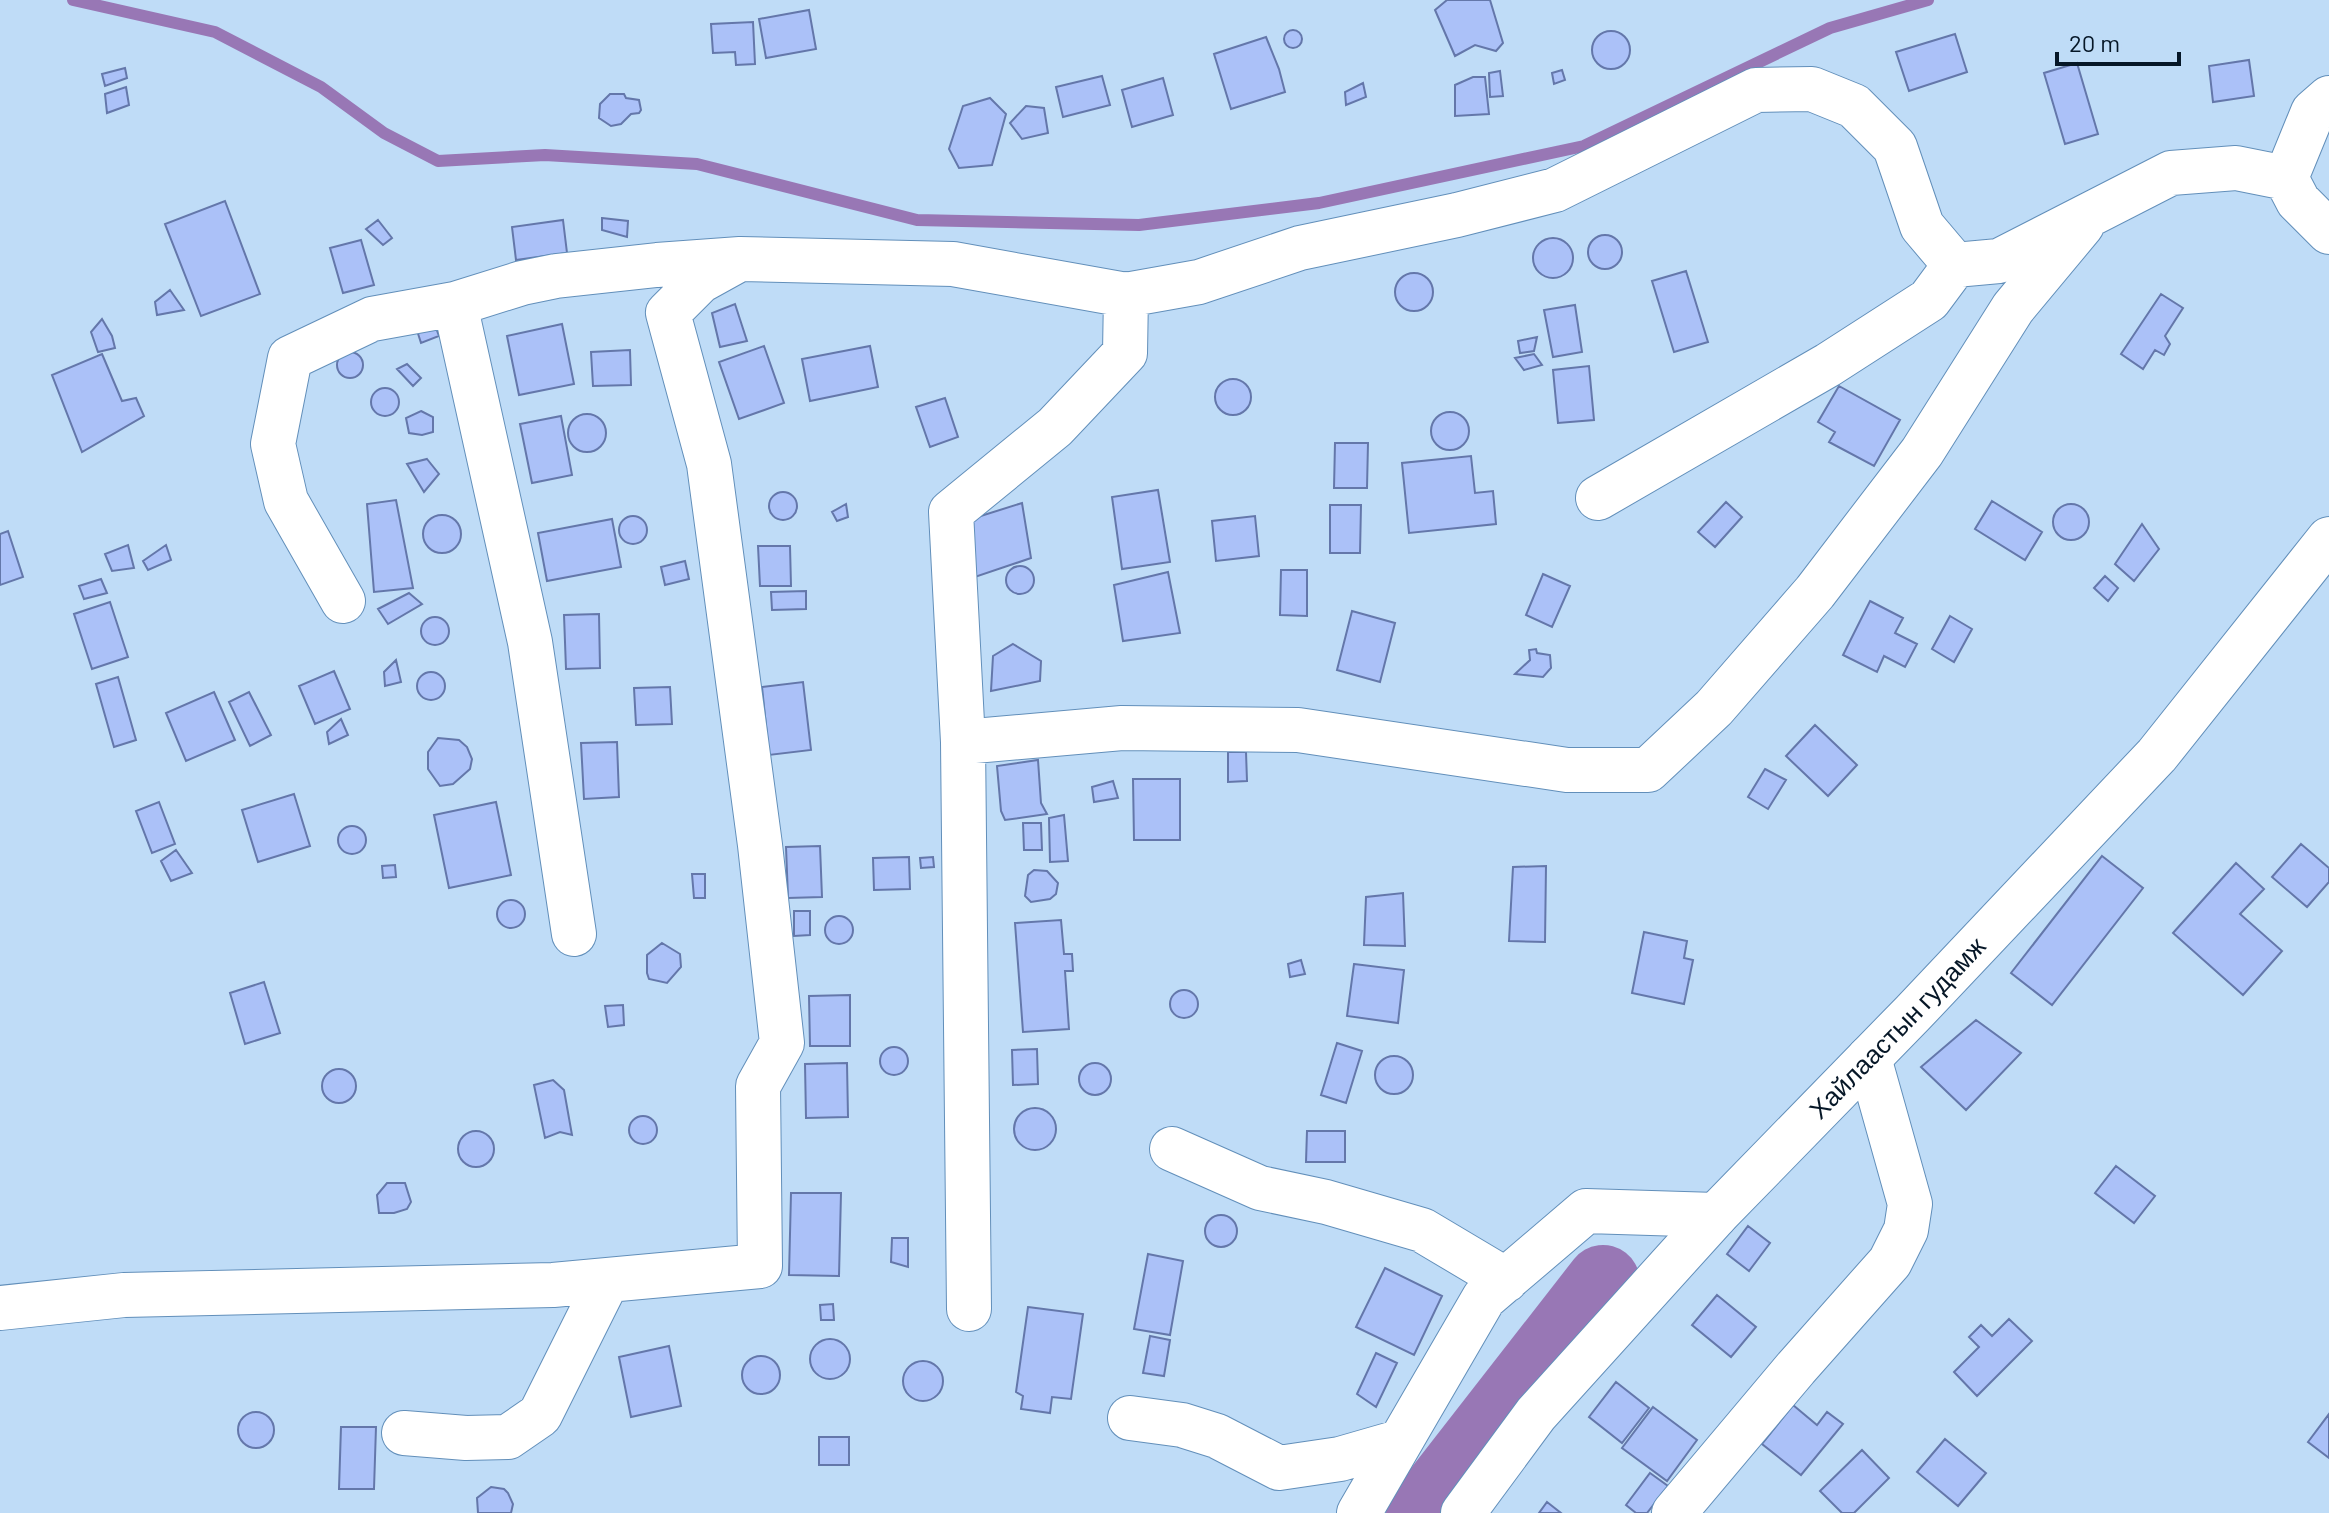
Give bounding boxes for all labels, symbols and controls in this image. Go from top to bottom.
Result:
scale bar [2057,16,2179,66]
text: 20 m [2069,28,2120,57]
street label: Хайлаастын гудамж [1802,929,1991,1124]

